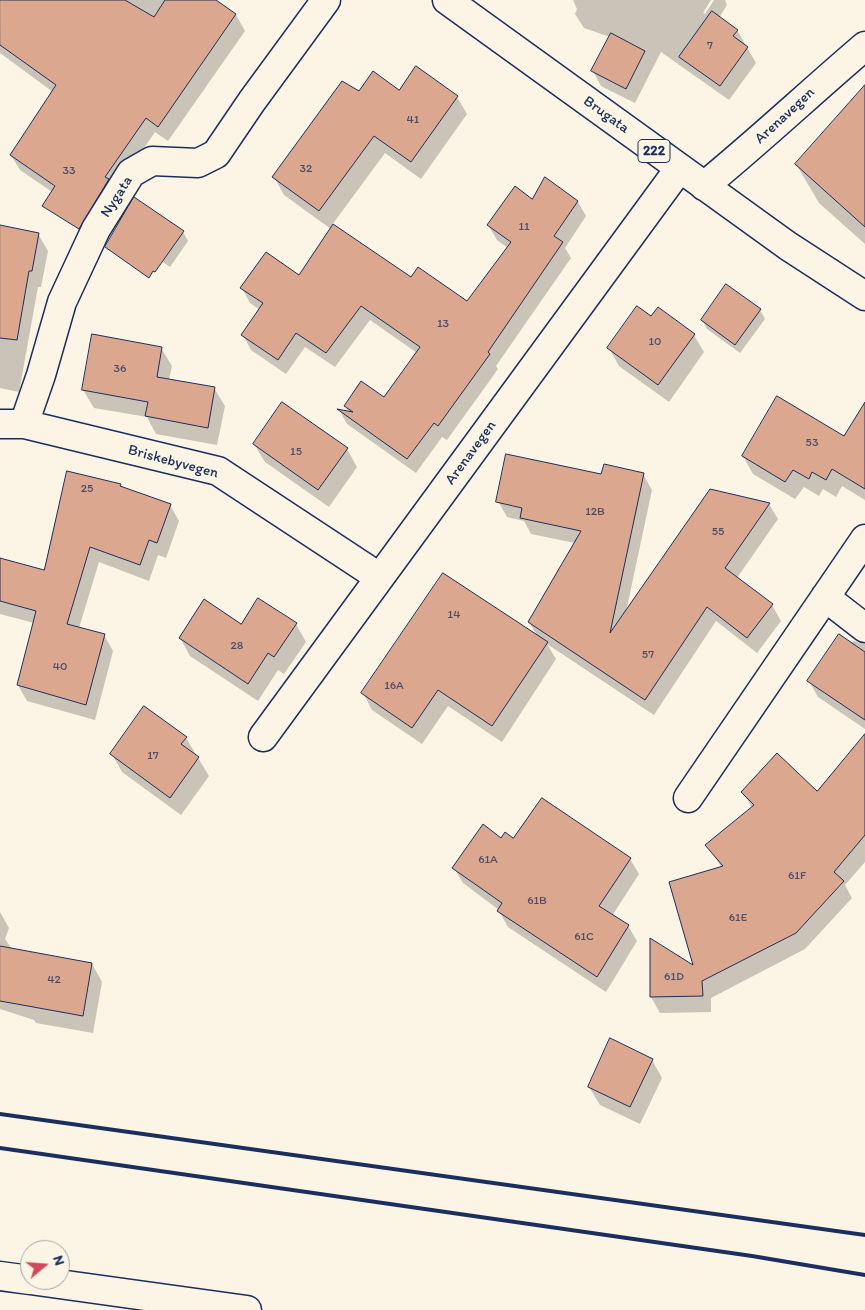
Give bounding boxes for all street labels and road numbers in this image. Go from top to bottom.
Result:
street label: Arenavegen [751,84,819,148]
street label: Brugata [580,92,632,138]
road number: 222 [638,140,670,162]
street label: Nygata [97,173,137,221]
street label: Arenavegen [442,417,500,489]
street label: Briskebyvegen [126,441,220,483]

